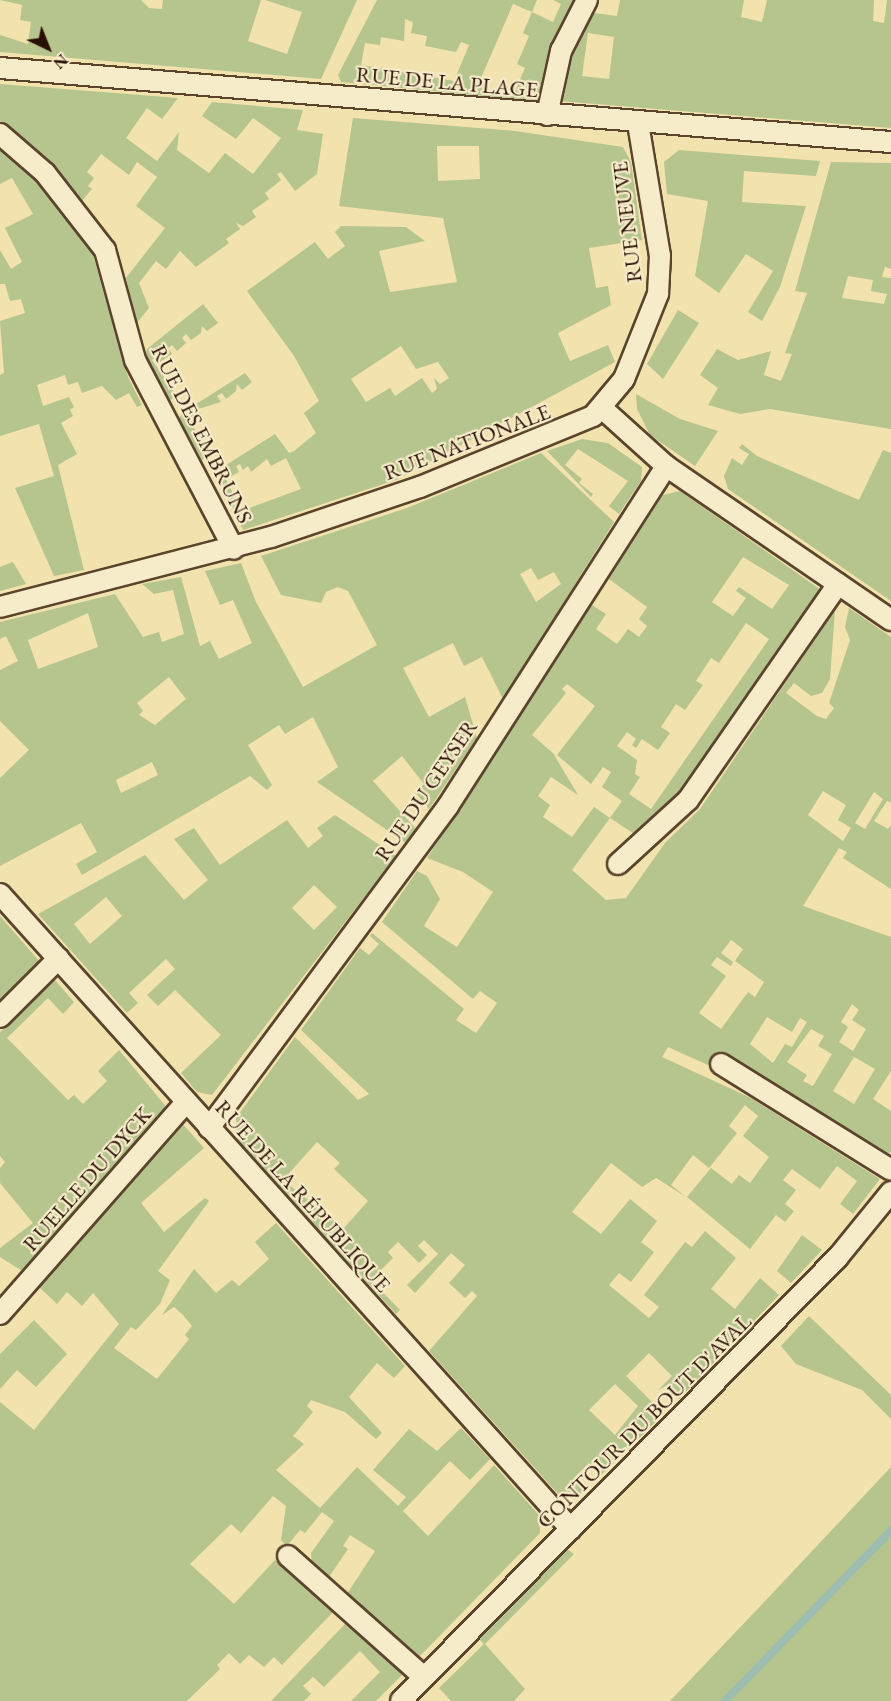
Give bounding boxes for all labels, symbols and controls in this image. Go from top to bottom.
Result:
north arrow [18,18,78,78]
text: N [49,49,73,74]
street label: RUE DE LA PLAGE [355,61,539,103]
street label: RUE NEUVE [606,160,648,284]
street label: RUE DES EMBRUNS [146,340,258,528]
street label: RUE NATIONALE [380,398,554,486]
street label: RUE DU GEYSER [369,714,483,866]
street label: RUE DE LA RÉPUBLIQUE [210,1094,396,1298]
street label: RUELLE DU DYCK [17,1101,157,1257]
street label: CONTOUR DU BOUT D'AVAL [531,1308,757,1534]

